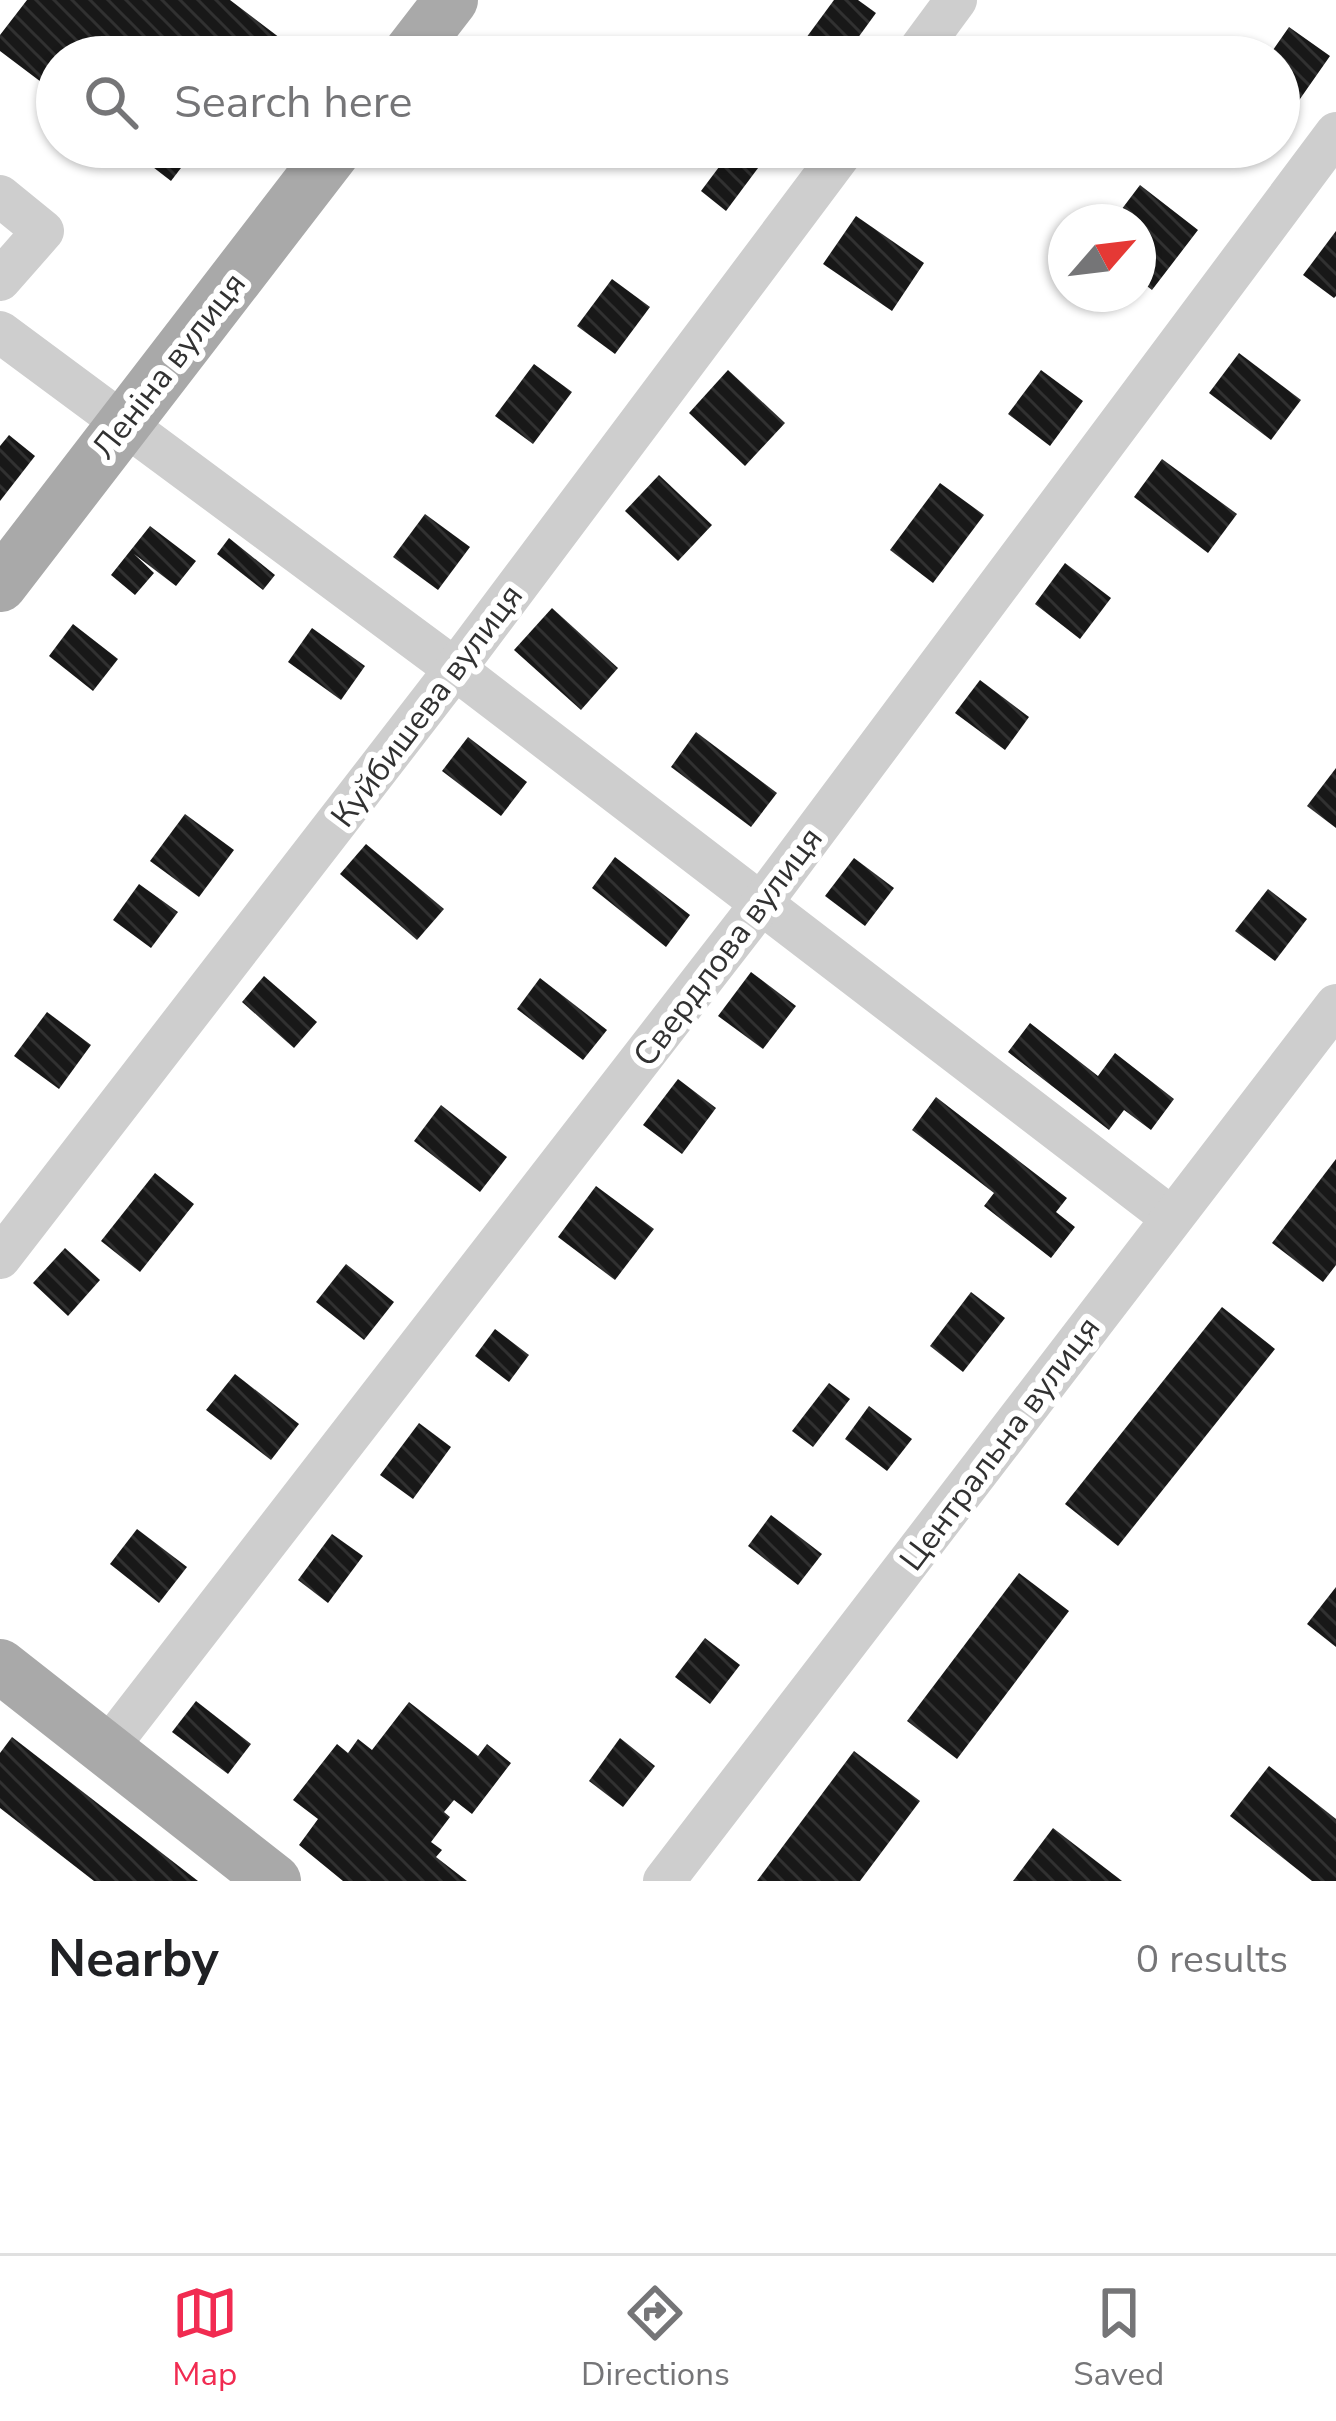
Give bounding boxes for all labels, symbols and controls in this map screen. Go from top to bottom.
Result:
search box [36,36,1300,168]
icon: search [78,69,144,135]
text: Search here [174,72,413,133]
north arrow [1048,204,1156,312]
street label: Леніна вулиця [82,263,256,469]
street label: Куйбишева вулиця [321,575,533,837]
street label: Свердлова вулиця [623,818,833,1076]
street label: Центральна вулиця [890,1307,1111,1580]
text: Nearby [48,1924,219,1994]
text: 0 results [1136,1933,1288,1986]
tab: Map [172,2280,238,2397]
tab: Directions [581,2280,730,2397]
tab: Saved [1073,2280,1164,2397]

